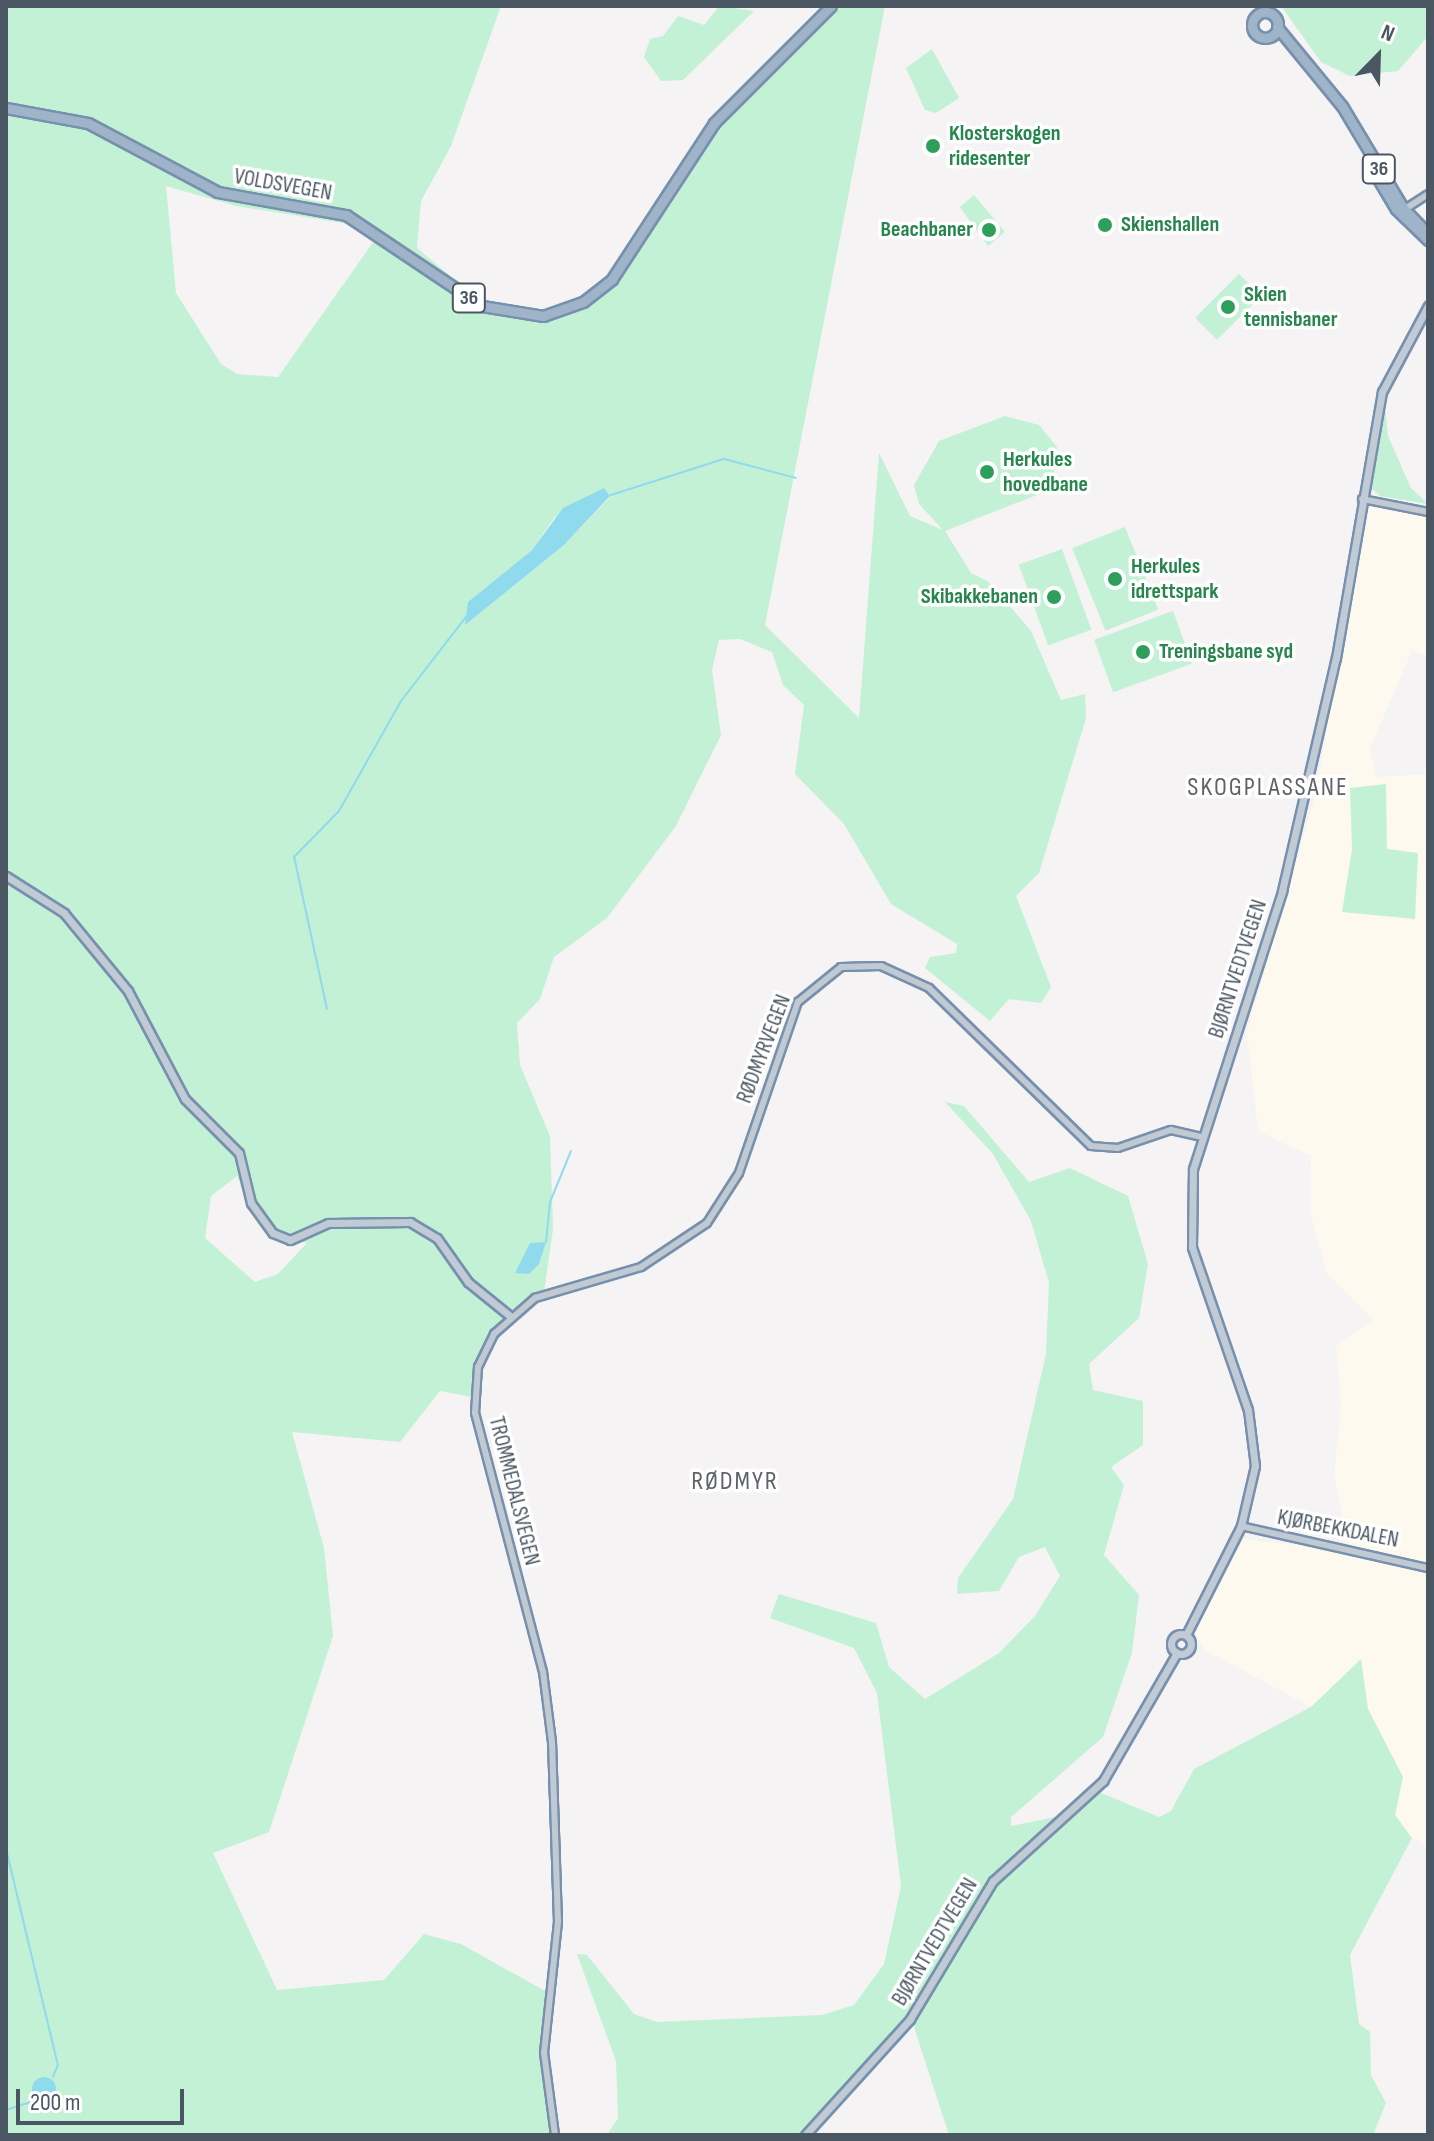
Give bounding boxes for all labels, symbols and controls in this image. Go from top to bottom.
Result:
north arrow [1338,16,1418,96]
text: N [1377,19,1398,48]
place label: Klosterskogen ridesenter [949,120,1061,172]
marker: Klosterskogen ridesenter [924,137,942,155]
road number: 36 [1361,153,1397,185]
street label: VOLDSVEGEN [232,163,334,207]
place label: Skienshallen [1121,212,1219,238]
marker: Skienshallen [1096,216,1114,234]
place label: Beachbaner [881,217,973,243]
marker: Beachbaner [980,221,998,239]
place label: Skien tennisbaner [1244,281,1338,332]
road number: 36 [451,282,487,314]
marker: Skien tennisbaner [1219,298,1237,316]
place label: Herkules hovedbane [1003,446,1088,498]
marker: Herkules hovedbane [978,463,996,481]
place label: Herkules idrettspark [1131,553,1219,604]
marker: Herkules idrettspark [1106,570,1124,588]
place label: Skibakkebanen [921,584,1038,610]
marker: Skibakkebanen [1045,588,1063,606]
place label: Treningsbane syd [1159,639,1293,665]
marker: Treningsbane syd [1134,643,1152,661]
district label: SKOGPLASSANE [1187,772,1349,804]
street label: BJØRNTVEDTVEGEN [1203,896,1273,1042]
street label: RØDMYRVEGEN [731,991,797,1107]
street label: TROMMEDALSVEGEN [483,1414,545,1568]
district label: RØDMYR [691,1466,779,1498]
street label: KJØRBEKKDALEN [1275,1504,1401,1554]
street label: BJØRNTVEDTVEGEN [887,1873,983,2011]
scale bar [20,2073,188,2123]
text: 200 m [30,2088,81,2117]

